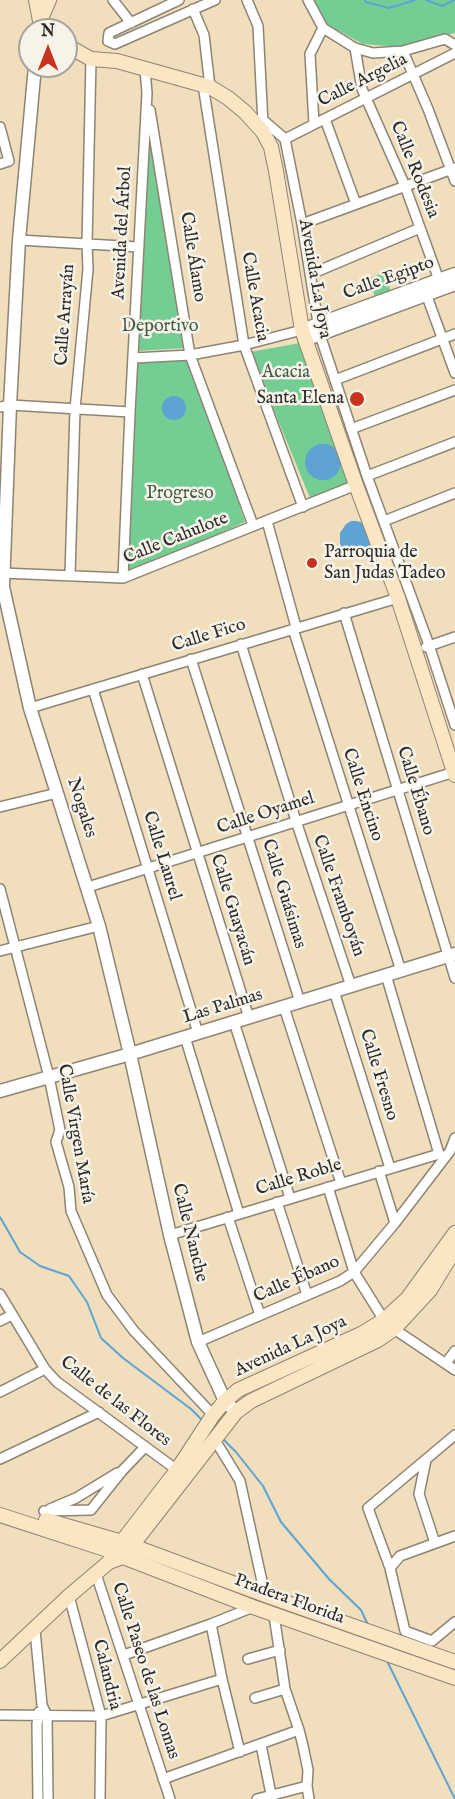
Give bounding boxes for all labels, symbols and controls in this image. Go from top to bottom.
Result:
north arrow [18,18,78,78]
text: N [41,22,55,42]
street label: Calle Argelia [315,49,411,113]
street label: Calle Rodesia [385,118,443,222]
street label: Avenida del Árbol [109,166,137,300]
street label: Calle Álamo [174,210,210,304]
street label: Avenida La Joya [293,218,335,340]
street label: Calle Acacia [235,251,273,343]
street label: Calle Egipto [341,253,437,305]
street label: Calle Arrayán [52,264,80,366]
park label: Deportivo [121,316,199,338]
park label: Acacia [262,362,310,384]
place label: Santa Elena [257,388,344,410]
marker: Santa Elena [348,390,366,408]
park label: Progreso [146,483,214,505]
street label: Calle Cahulote [120,508,232,570]
place label: Parroquia de San Judas Tadeo [324,542,445,584]
marker: Parroquia de San Judas Tadeo [305,556,319,570]
street label: Calle Fico [169,615,249,657]
street label: Calle Ébano [391,744,439,838]
street label: Calle Encino [337,746,387,844]
street label: Nogales [61,775,101,841]
street label: Calle Oyamel [215,788,317,840]
street label: Calle Laurel [137,809,185,903]
street label: Calle Framboyán [307,832,369,960]
street label: Calle Guásimas [256,837,310,951]
street label: Calle Guayacán [205,852,259,968]
street label: Las Palmas [181,985,265,1029]
street label: Calle Fresno [354,1027,402,1123]
street label: Calle Virgen María [52,1063,98,1205]
street label: Calle Roble [253,1155,345,1201]
street label: Calle Nanche [166,1182,212,1284]
street label: Calle Ébano [251,1251,343,1309]
street label: Avenida La Joya [232,1312,350,1382]
street label: Calle de las Flores [55,1352,175,1452]
street label: Pradera Florida [231,1570,347,1630]
street label: Calle Paseo de las Lomas [106,1580,184,1762]
street label: Calandria [87,1638,125,1712]

